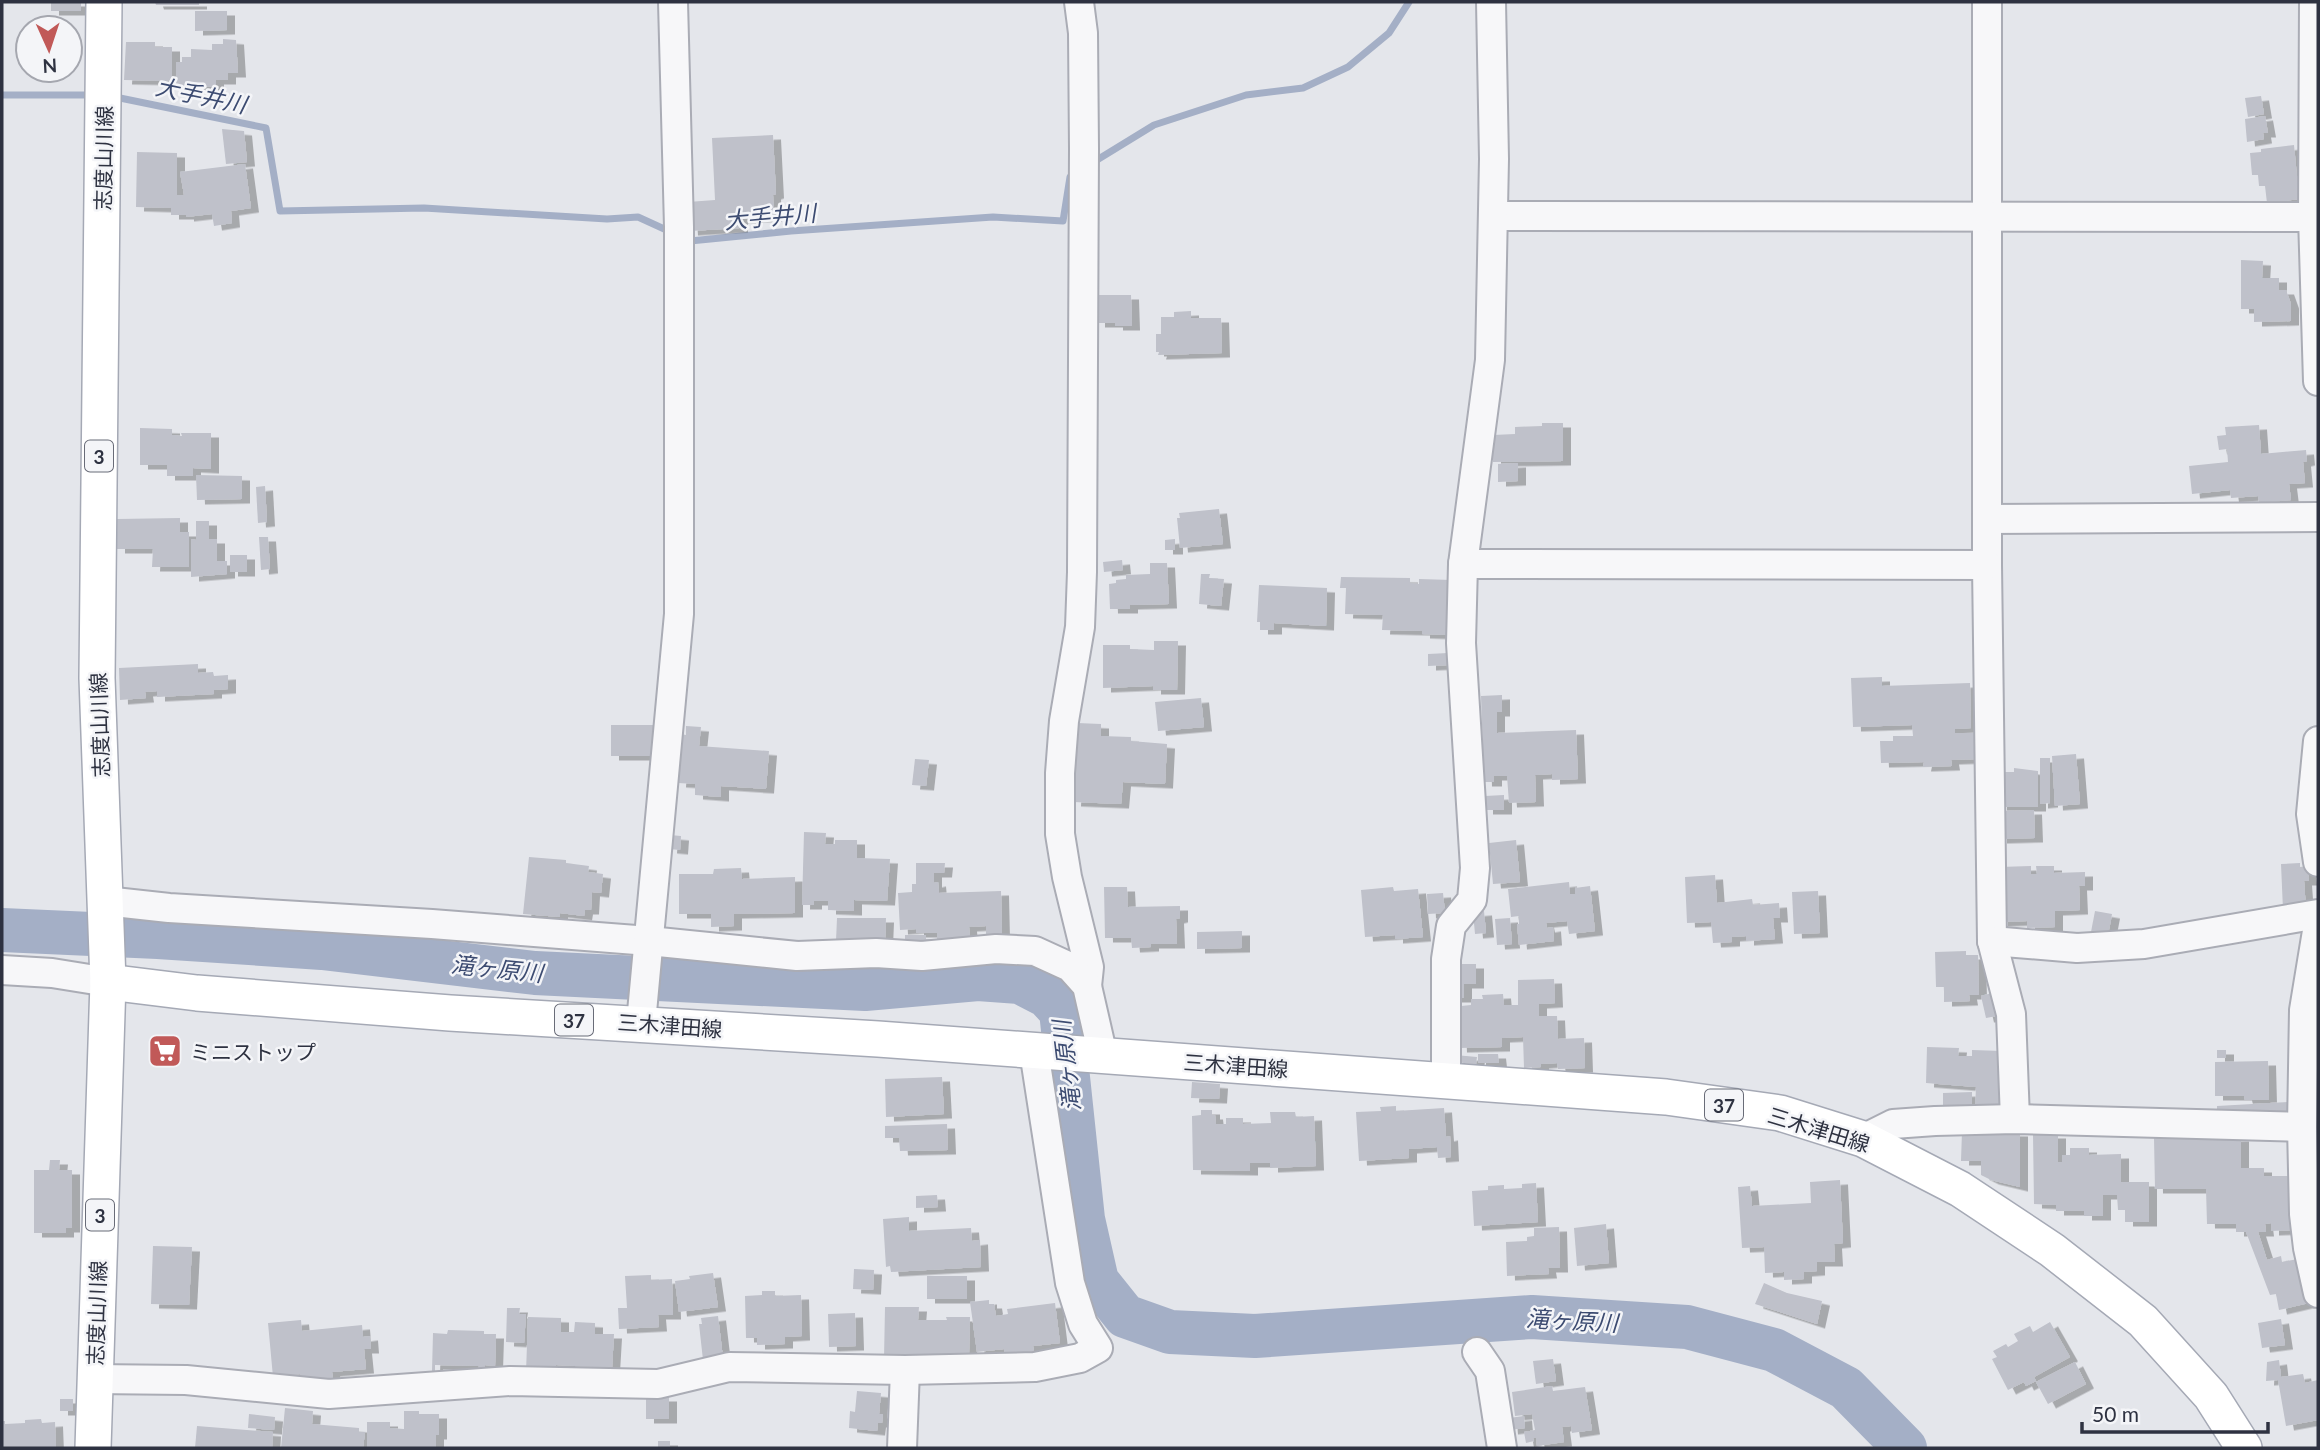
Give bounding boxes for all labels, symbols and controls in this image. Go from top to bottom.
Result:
north arrow [14,14,84,84]
text: N [42,55,58,78]
water label: 大手井川 [153,72,252,119]
street label: 志度山川線 [90,105,116,211]
water label: 大手井川 [723,198,820,234]
road number: 3 [85,440,113,471]
street label: 志度山川線 [85,672,113,778]
water label: 滝ヶ原川 [450,949,547,987]
road number: 37 [555,1004,593,1036]
street label: 三木津田線 [617,1009,723,1041]
water label: 滝ヶ原川 [1046,1016,1086,1113]
supermarket icon: ミニストップ [146,1032,184,1070]
place label: ミニストップ [190,1039,316,1064]
street label: 三木津田線 [1183,1049,1289,1081]
road number: 37 [1705,1090,1743,1120]
street label: 三木津田線 [1765,1102,1873,1156]
road number: 3 [86,1200,114,1231]
street label: 志度山川線 [82,1260,110,1366]
water label: 滝ヶ原川 [1525,1304,1622,1337]
scale bar [2082,1390,2268,1434]
text: 50 m [2092,1401,2139,1426]

